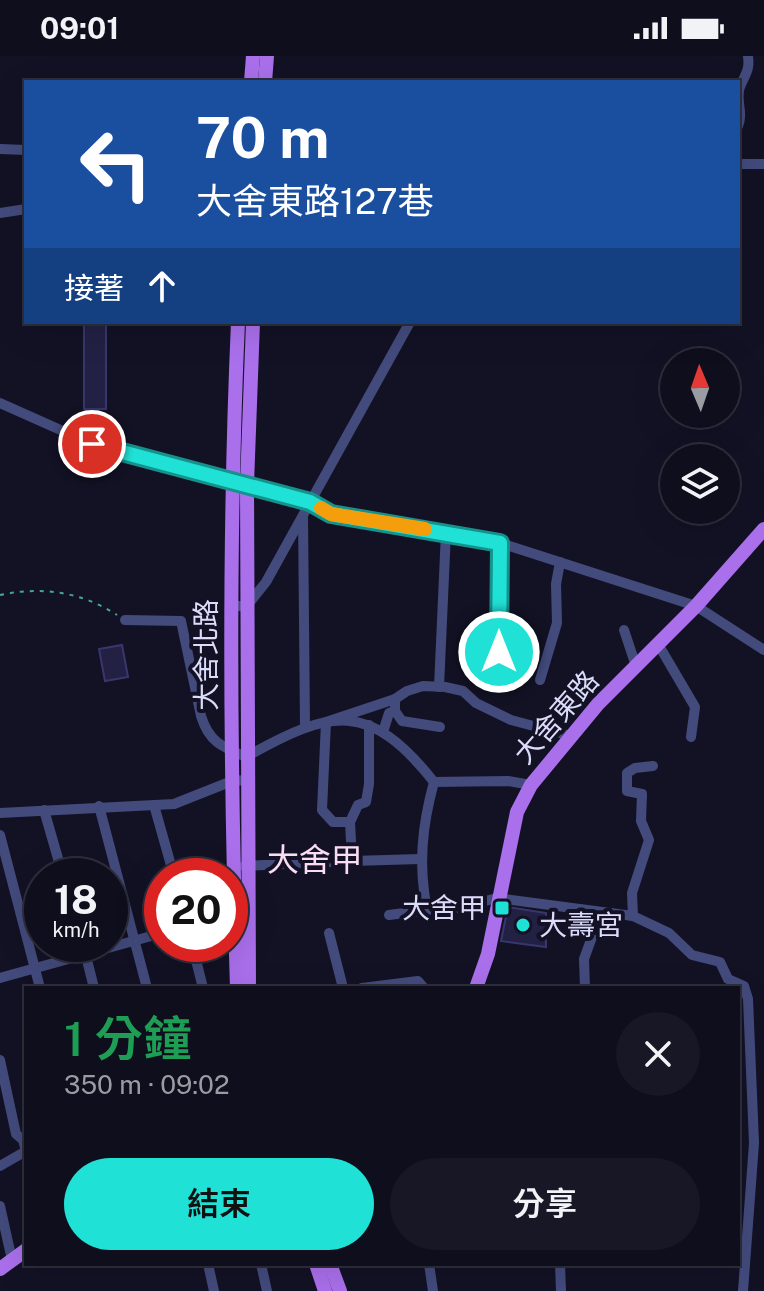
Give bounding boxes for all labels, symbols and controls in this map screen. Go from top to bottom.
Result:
text: 09:01 [40,10,119,46]
text: 70 m [196,105,329,171]
icon: left [64,112,168,216]
text: 大舍東路127巷 [196,180,434,222]
icon: ahead [140,264,184,308]
text: 接著 [64,270,124,306]
north arrow [660,348,740,428]
map controls [660,348,740,524]
pin [58,410,126,478]
icon: arrive [70,422,114,466]
button: layers [660,444,740,524]
street label: 大舍北路 [189,599,222,711]
position arrow [457,610,541,694]
street label: 大舍東路 [506,664,605,770]
district label: 大舍甲 [267,841,363,878]
speed limit sign: 20 [144,858,248,962]
text: 18 [54,876,98,923]
place label: 大舍甲 [402,891,486,924]
marker: 大舍甲 [493,899,511,917]
place label: 大壽宮 [539,908,623,941]
marker: 大壽宮 [514,916,532,934]
text: km/h [52,918,100,942]
text: 1 分鐘 [64,1010,191,1067]
button: close [616,1012,700,1096]
text: 350 m · 09:02 [64,1069,229,1100]
button: 結束 [64,1158,374,1250]
button: 分享 [390,1158,700,1250]

